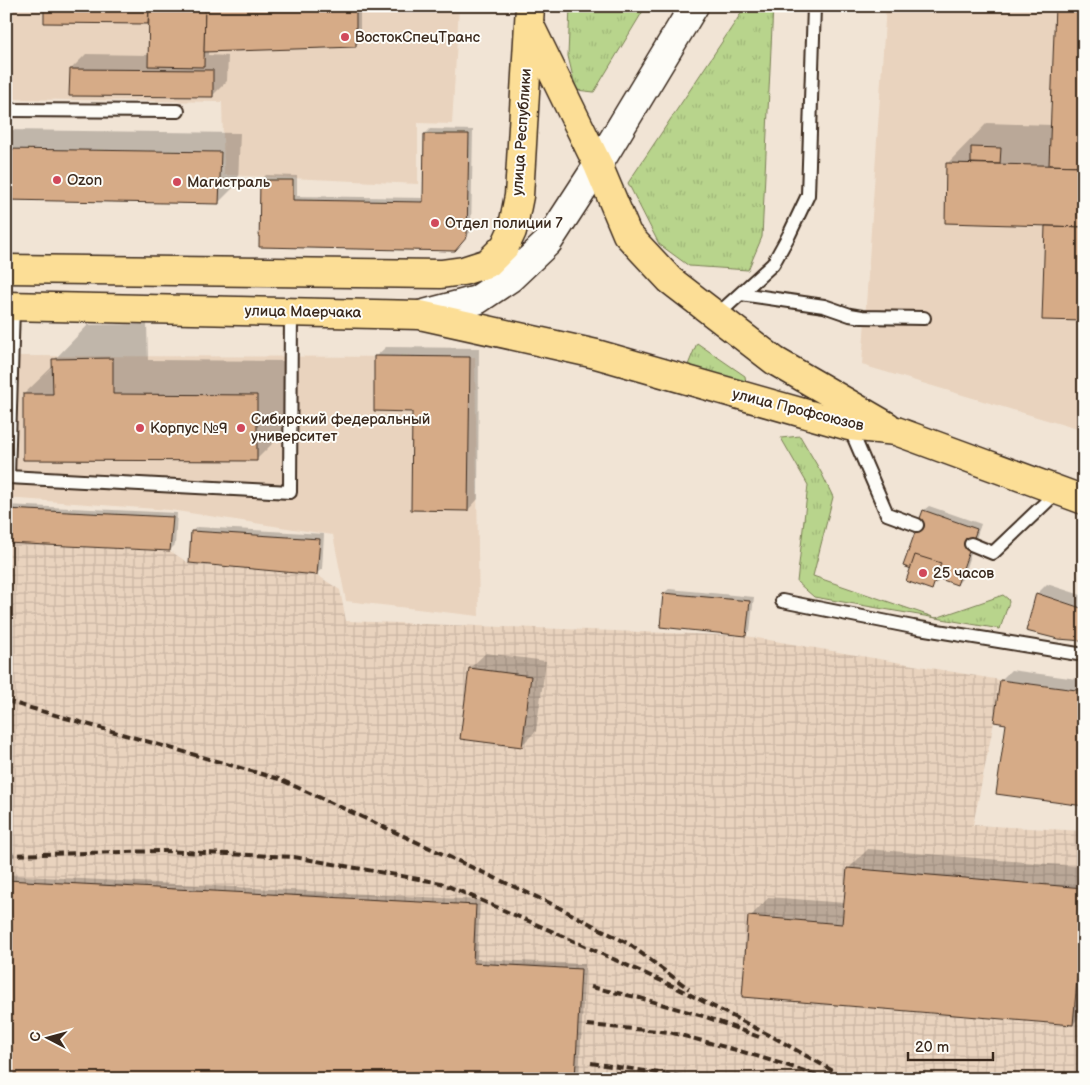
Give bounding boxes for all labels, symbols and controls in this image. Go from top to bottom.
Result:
place label: ВостокСпецТранс [355,28,481,47]
marker: ВостокСпецТранс [339,31,351,43]
street label: улица Республики [508,68,536,196]
place label: Ozon [67,171,102,190]
place label: Магистраль [187,173,271,192]
marker: Ozon [51,174,63,186]
marker: Магистраль [171,176,183,188]
place label: Отдел полиции 7 [445,214,563,233]
marker: Отдел полиции 7 [429,217,441,229]
street label: улица Маерчака [244,301,362,323]
street label: улица Профсоюзов [730,384,866,436]
place label: Сибирский федеральный университет [251,410,430,446]
place label: Корпус №9 [150,419,228,438]
marker: Корпус №9 [134,422,146,434]
marker: Сибирский федеральный университет [235,422,247,434]
place label: 25 часов [933,564,994,583]
marker: 25 часов [917,567,929,579]
north arrow [22,1012,72,1062]
scale bar [908,1030,992,1062]
text: С [27,1031,45,1042]
text: 20 m [915,1038,949,1057]

